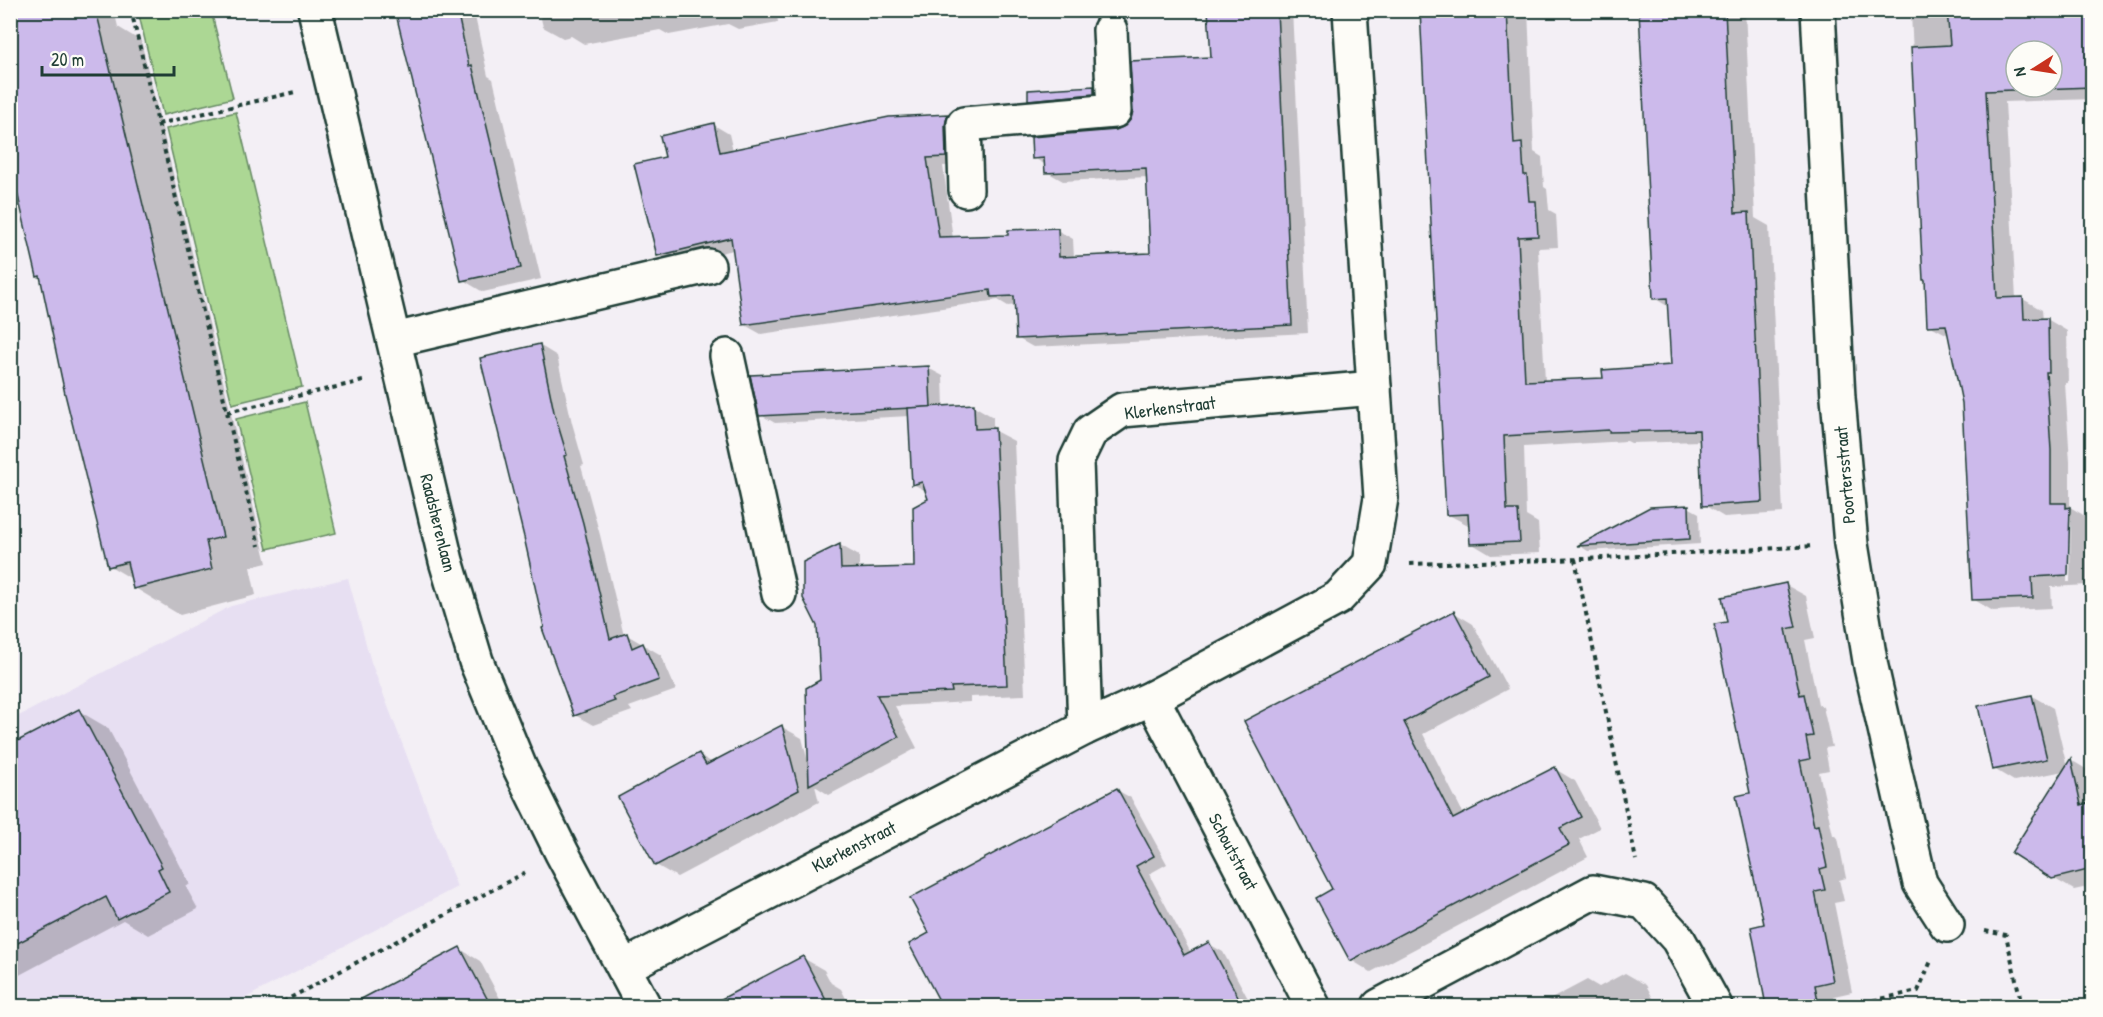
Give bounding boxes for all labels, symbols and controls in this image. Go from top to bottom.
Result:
scale bar [42,39,174,77]
north arrow [2004,39,2064,99]
text: 20 m [51,47,84,72]
text: N [2008,65,2031,79]
street label: Klerkenstraat [1123,389,1218,425]
street label: Poortersstraat [1828,425,1861,525]
street label: Raadsherenlaan [414,471,463,575]
street label: Schoutstraat [1203,809,1265,895]
street label: Klerkenstraat [807,814,901,878]

